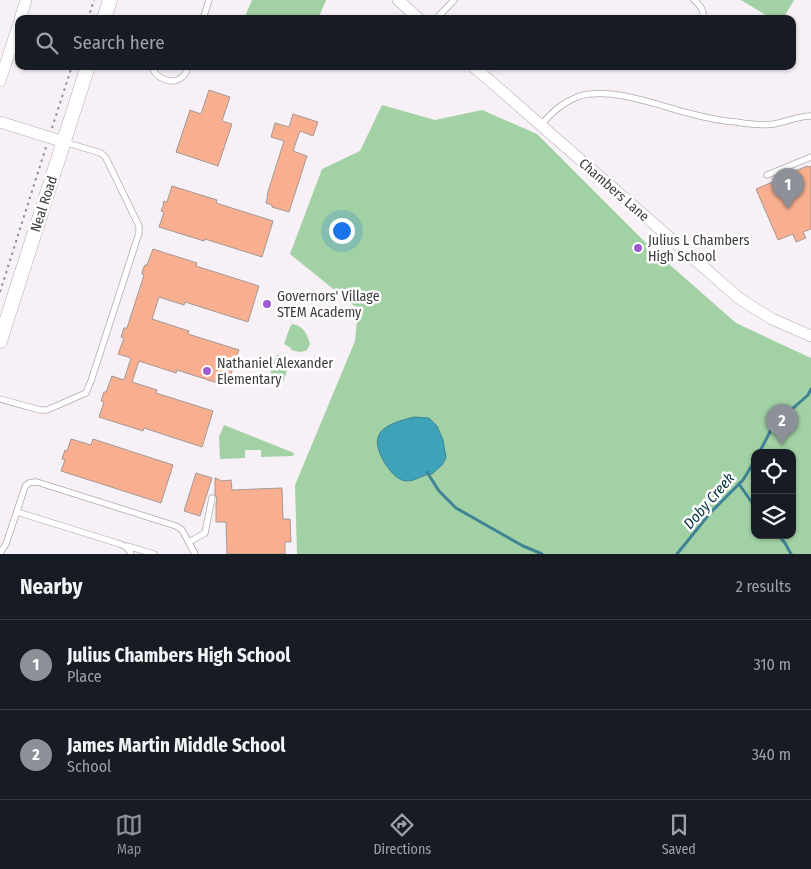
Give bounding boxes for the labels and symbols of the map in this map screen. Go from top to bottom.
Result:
street label: Chambers Lane [575,155,653,225]
pin: 1 [772,168,804,209]
street label: Neal Road [27,174,61,234]
your location [329,218,355,244]
place label: Julius L Chambers High School [648,232,749,265]
marker: Julius L Chambers High School [632,242,644,254]
place label: Governors' Village STEM Academy [277,288,380,321]
marker: Governors' Village STEM Academy [261,298,273,310]
place label: Nathaniel Alexander Elementary [217,355,333,388]
marker: Nathaniel Alexander Elementary [201,365,213,377]
pin: 2 [766,404,798,445]
water label: Doby Creek [680,469,739,533]

